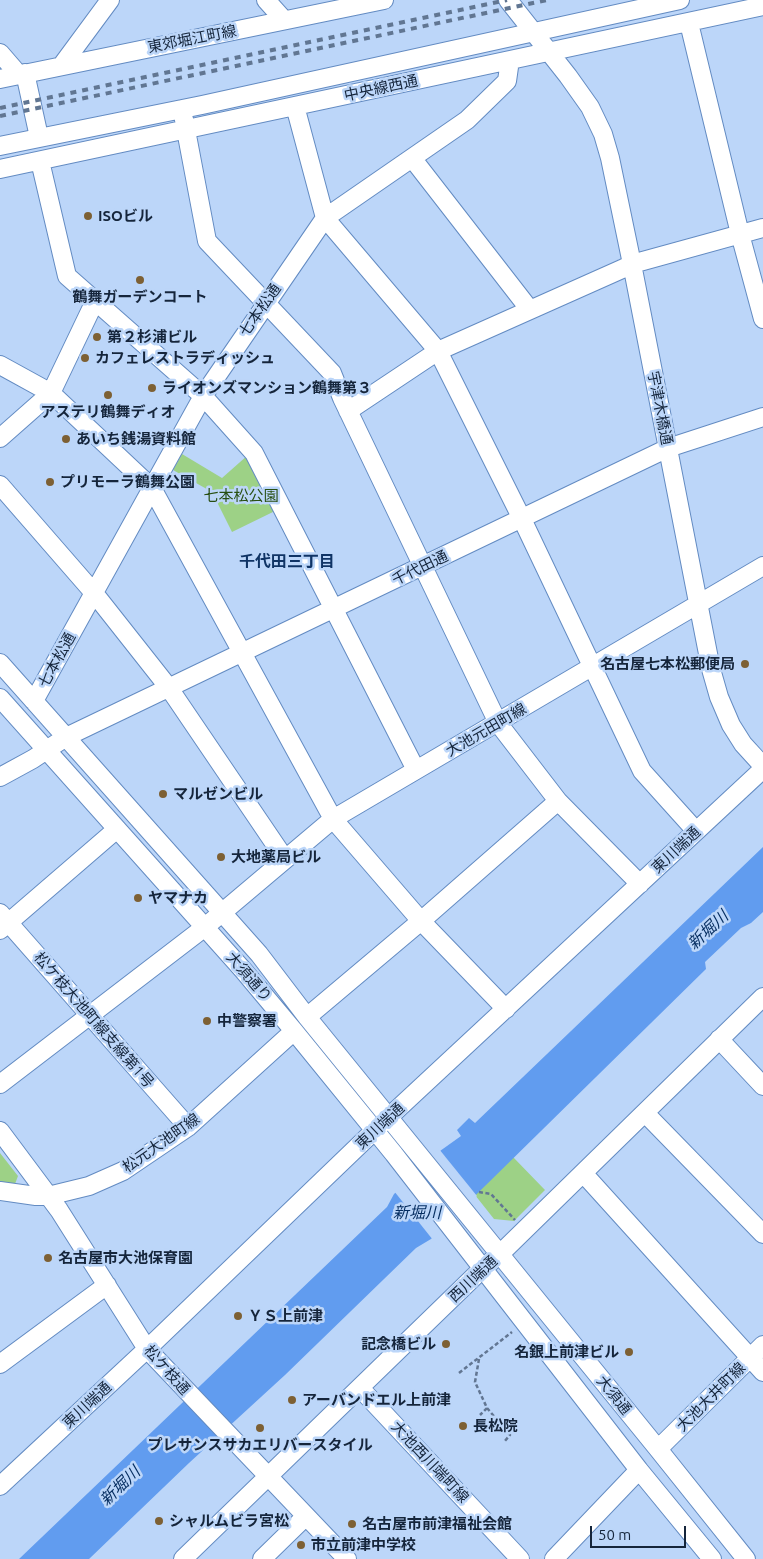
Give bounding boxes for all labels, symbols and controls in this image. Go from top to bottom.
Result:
street label: 東郊堀江町線 [146,22,238,56]
street label: 中央線西通 [342,71,420,105]
place label: ISOビル [98,207,153,225]
marker: ISOビル [82,210,94,222]
marker: 鶴舞ガーデンコート [134,274,146,286]
street label: 七本松通 [235,280,285,340]
place label: 鶴舞ガーデンコート [73,288,207,306]
place label: 第２杉浦ビル [107,328,197,346]
marker: 第２杉浦ビル [91,331,103,343]
place label: カフェレストラディッシュ [95,349,275,367]
marker: カフェレストラディッシュ [79,352,91,364]
street label: 宇津木橋通 [644,369,676,447]
place label: ライオンズマンション鶴舞第３ [162,379,372,397]
marker: ライオンズマンション鶴舞第３ [146,382,158,394]
marker: アステリ鶴舞ディオ [102,389,114,401]
place label: アステリ鶴舞ディオ [41,403,175,421]
place label: あいち銭湯資料館 [76,430,196,448]
marker: あいち銭湯資料館 [60,433,72,445]
place label: プリモーラ鶴舞公園 [60,473,195,491]
marker: プリモーラ鶴舞公園 [44,476,56,488]
park label: 七本松公園 [204,487,278,505]
street label: 千代田通 [389,547,451,589]
district label: 千代田三丁目 [239,552,335,572]
street label: 七本松通 [35,629,79,691]
place label: 名古屋七本松郵便局 [600,655,735,673]
marker: 名古屋七本松郵便局 [739,658,751,670]
street label: 大池元田町線 [443,700,529,760]
place label: マルゼンビル [173,785,263,803]
marker: マルゼンビル [157,788,169,800]
street label: 東川端通 [648,823,704,877]
place label: 大地薬局ビル [231,848,321,866]
marker: 大地薬局ビル [215,851,227,863]
place label: ヤマナカ [148,889,208,907]
marker: ヤマナカ [132,892,144,904]
water label: 新堀川 [684,907,732,953]
street label: 大須通り [223,948,275,1006]
street label: 松ケ枝大池町線支線第1号 [30,949,158,1091]
place label: 中警察署 [217,1012,277,1030]
marker: 中警察署 [201,1015,213,1027]
street label: 東川端通 [352,1099,408,1153]
street label: 松元大池町線 [119,1110,203,1176]
water label: 新堀川 [393,1203,441,1223]
place label: 名古屋市大池保育園 [58,1249,193,1267]
marker: 名古屋市大池保育園 [42,1252,54,1264]
street label: 西川端通 [445,1252,501,1306]
place label: ＹＳ上前津 [248,1307,323,1325]
marker: ＹＳ上前津 [232,1310,244,1322]
place label: 記念橋ビル [361,1335,436,1353]
marker: 記念橋ビル [440,1338,452,1350]
street label: 松ケ枝通 [140,1342,194,1398]
place label: 名銀上前津ビル [514,1343,619,1361]
marker: 名銀上前津ビル [623,1346,635,1358]
street label: 大池大井町線 [673,1359,749,1435]
street label: 大須通 [593,1372,635,1418]
street label: 東川端通 [59,1378,115,1432]
place label: アーバンドエル上前津 [302,1391,451,1409]
marker: アーバンドエル上前津 [286,1394,298,1406]
street label: 大池西川端町線 [388,1417,472,1507]
place label: 長松院 [473,1417,518,1435]
marker: 長松院 [457,1420,469,1432]
marker: プレサンスサカエリバースタイル [254,1422,266,1434]
place label: プレサンスサカエリバースタイル [148,1436,372,1454]
water label: 新堀川 [96,1462,144,1510]
place label: シャルムビラ宮松 [169,1512,289,1530]
marker: シャルムビラ宮松 [153,1515,165,1527]
place label: 名古屋市前津福祉会館 [362,1515,512,1533]
scale bar [593,1516,689,1548]
marker: 名古屋市前津福祉会館 [346,1518,358,1530]
text: 50 m [598,1526,631,1543]
place label: 市立前津中学校 [311,1536,416,1554]
marker: 市立前津中学校 [295,1539,307,1551]

